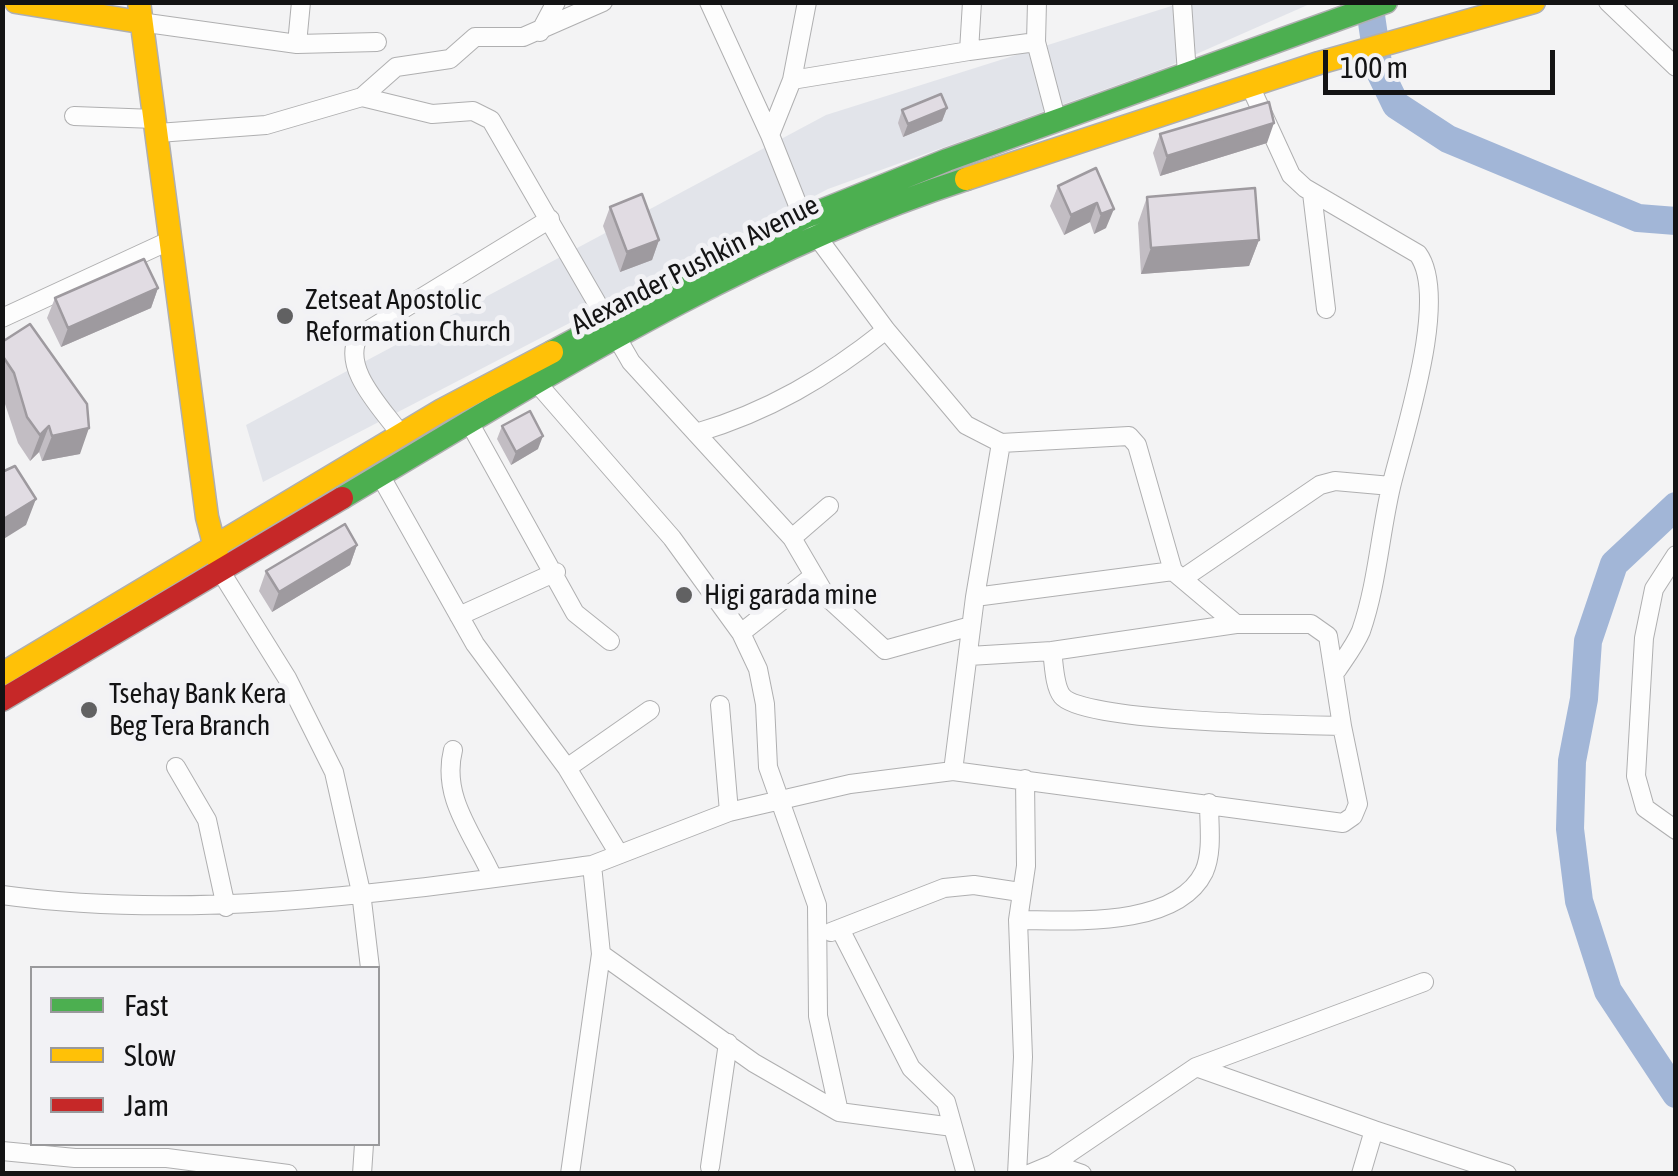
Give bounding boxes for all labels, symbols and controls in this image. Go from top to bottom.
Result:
scale bar [1328,30,1560,92]
text: 100 m [1340,50,1408,84]
street label: Alexander Pushkin Avenue [566,188,824,342]
place label: Zetseat Apostolic Reformation Church [305,283,511,349]
marker: Zetseat Apostolic Reformation Church [274,305,296,327]
place label: Higi garada mine [704,578,877,612]
marker: Higi garada mine [673,584,695,606]
place label: Tsehay Bank Kera Beg Tera Branch [109,677,287,743]
marker: Tsehay Bank Kera Beg Tera Branch [78,699,100,721]
legend [30,966,380,1146]
text: Fast [124,988,169,1022]
text: Slow [124,1038,176,1072]
text: Jam [124,1088,169,1122]

